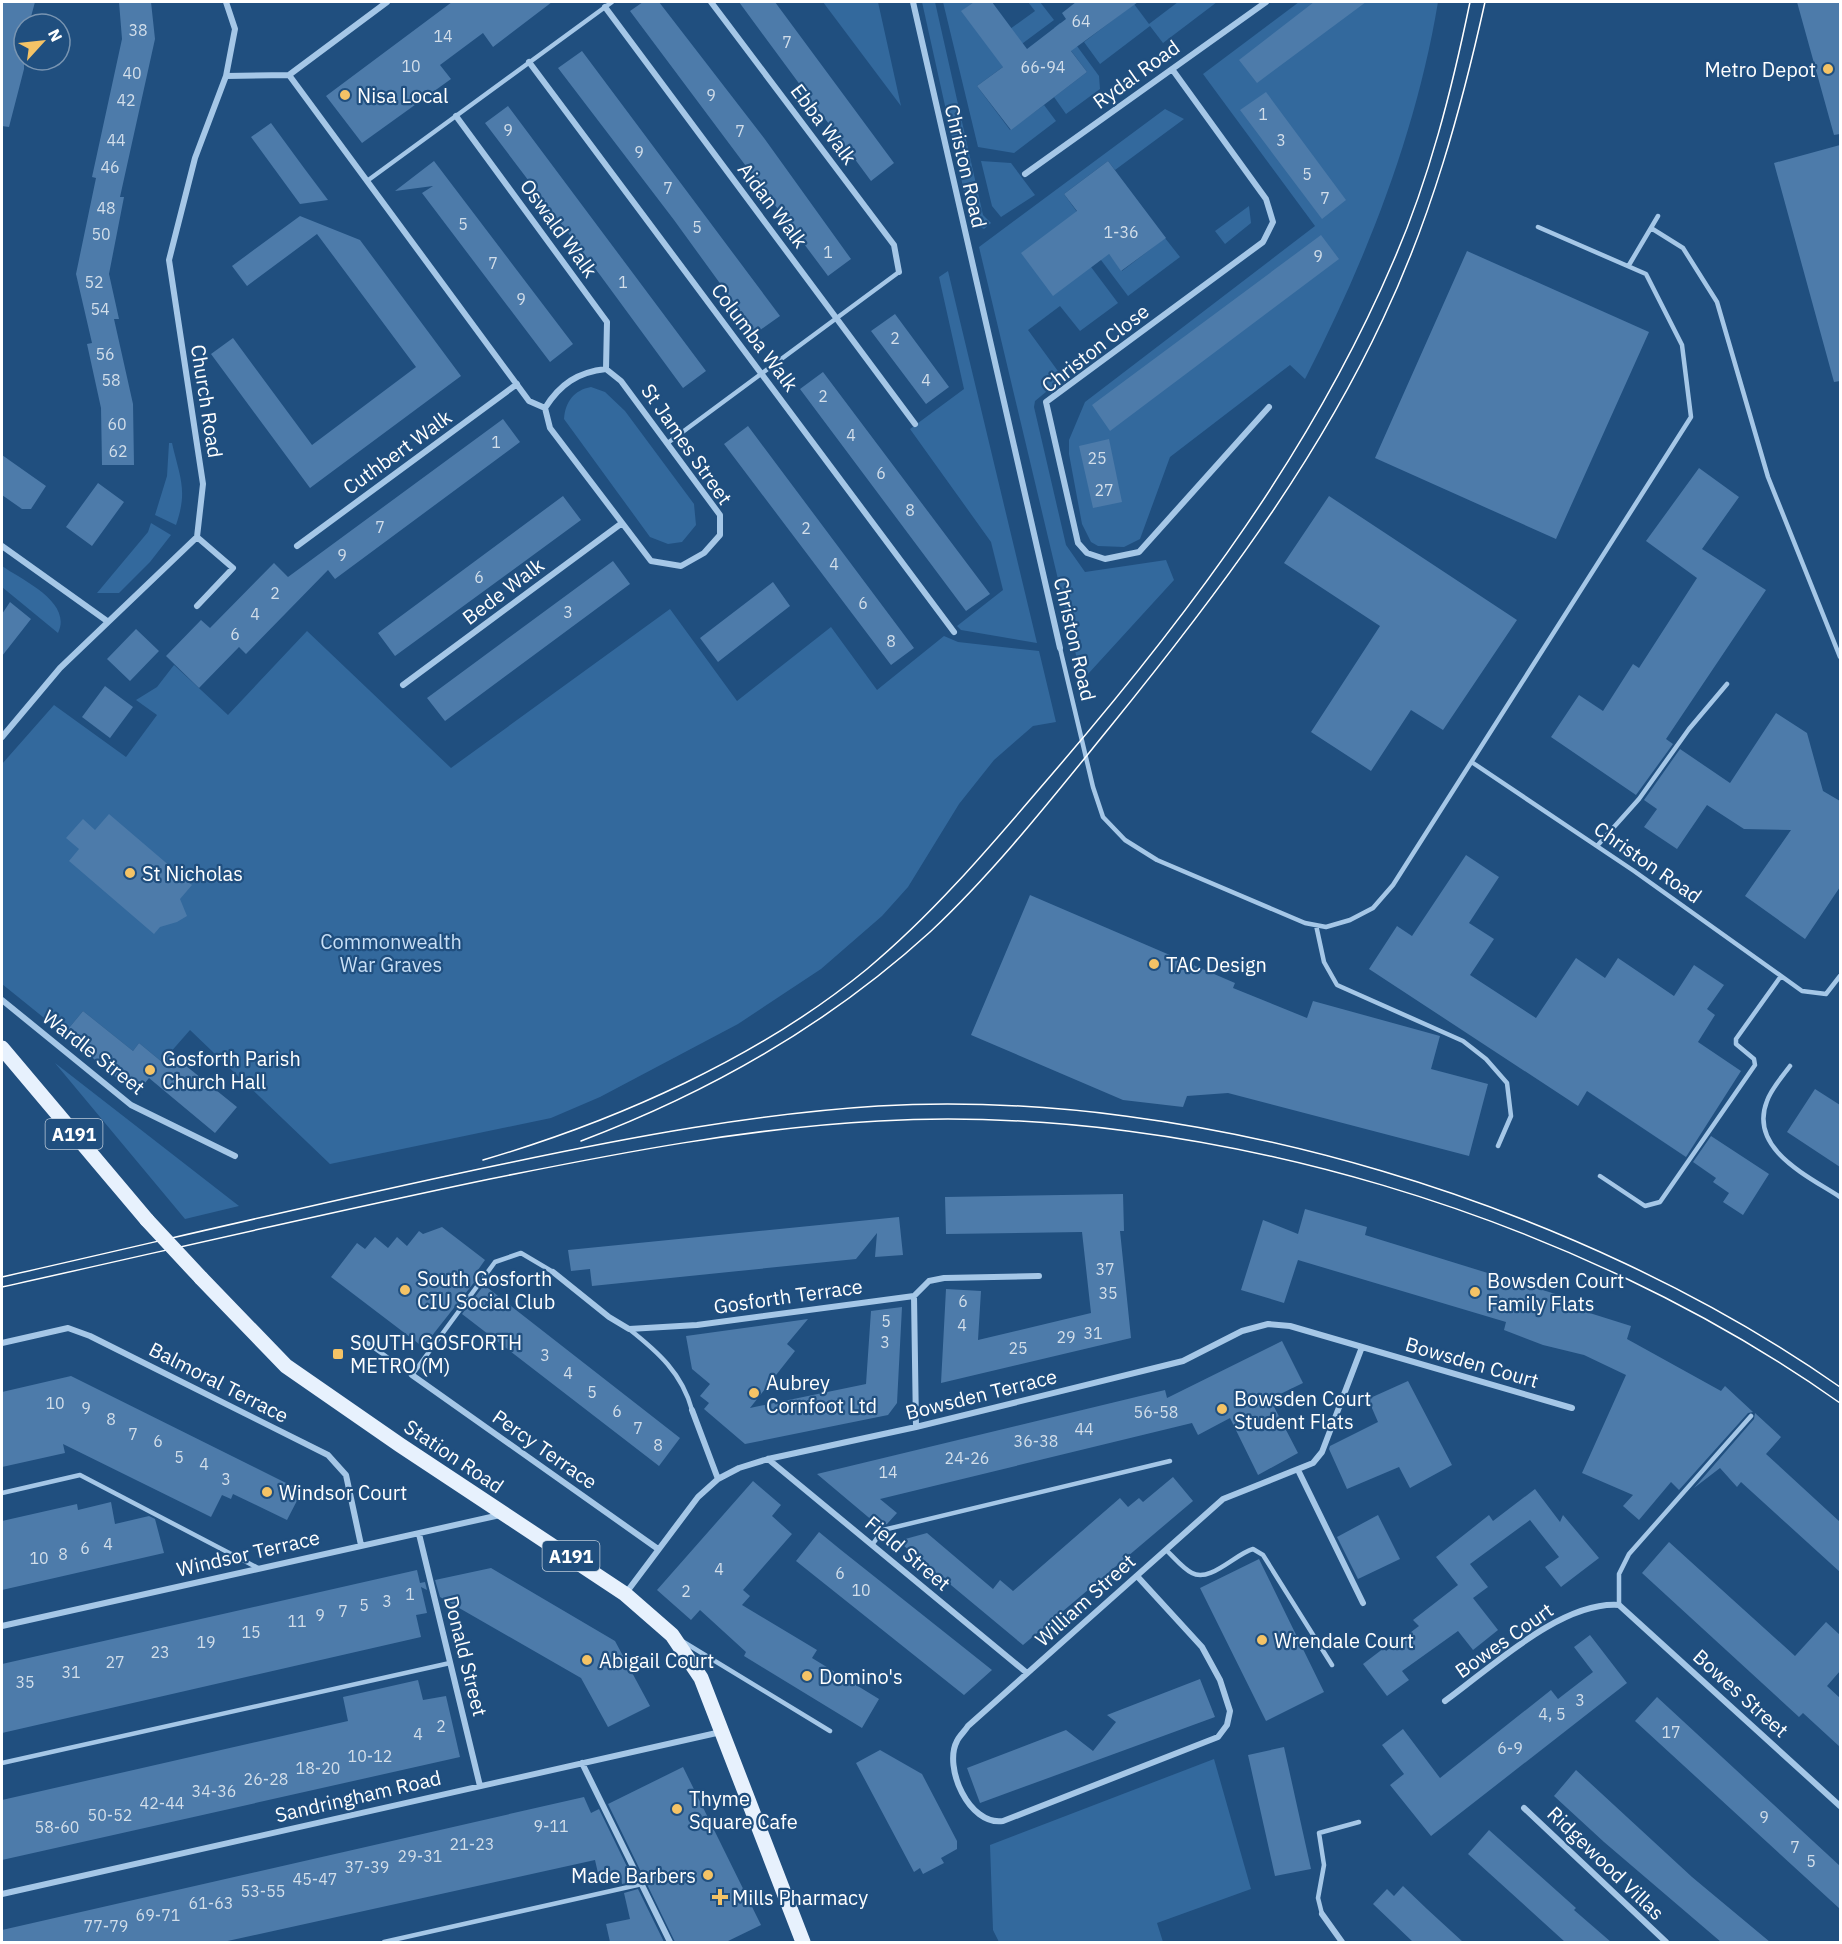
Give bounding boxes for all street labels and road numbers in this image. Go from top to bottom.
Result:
street label: Rydal Road [1087,33,1185,115]
street label: Ebba Walk [785,78,864,170]
street label: Christon Road [939,102,993,230]
street label: Aidan Walk [732,157,814,254]
street label: Oswald Walk [514,173,604,283]
street label: Columba Walk [705,277,805,397]
street label: Christon Close [1036,297,1154,399]
street label: Church Road [185,342,229,460]
street label: St James Street [635,378,739,510]
street label: Cuthbert Walk [337,403,457,501]
street label: Bede Walk [457,551,550,631]
street label: Christon Road [1048,575,1102,703]
street label: Christon Road [1589,815,1707,909]
street label: Wardle Street [37,1003,151,1101]
road number: A191 [46,1119,103,1149]
street label: Gosforth Terrace [712,1272,864,1320]
street label: Bowsden Court [1402,1330,1542,1394]
street label: Balmoral Terrace [145,1335,293,1429]
street label: Bowsden Terrace [902,1362,1060,1426]
street label: Percy Terrace [487,1403,603,1495]
street label: Station Road [399,1413,509,1499]
street label: Field Street [860,1509,956,1597]
street label: Windsor Terrace [174,1523,322,1583]
road number: A191 [542,1541,600,1571]
street label: William Street [1029,1548,1141,1652]
street label: Donald Street [438,1593,494,1719]
street label: Bowes Court [1449,1596,1559,1684]
street label: Bowes Street [1687,1643,1795,1743]
street label: Sandringham Road [272,1764,444,1828]
street label: Ridgewood Villas [1542,1800,1670,1926]

